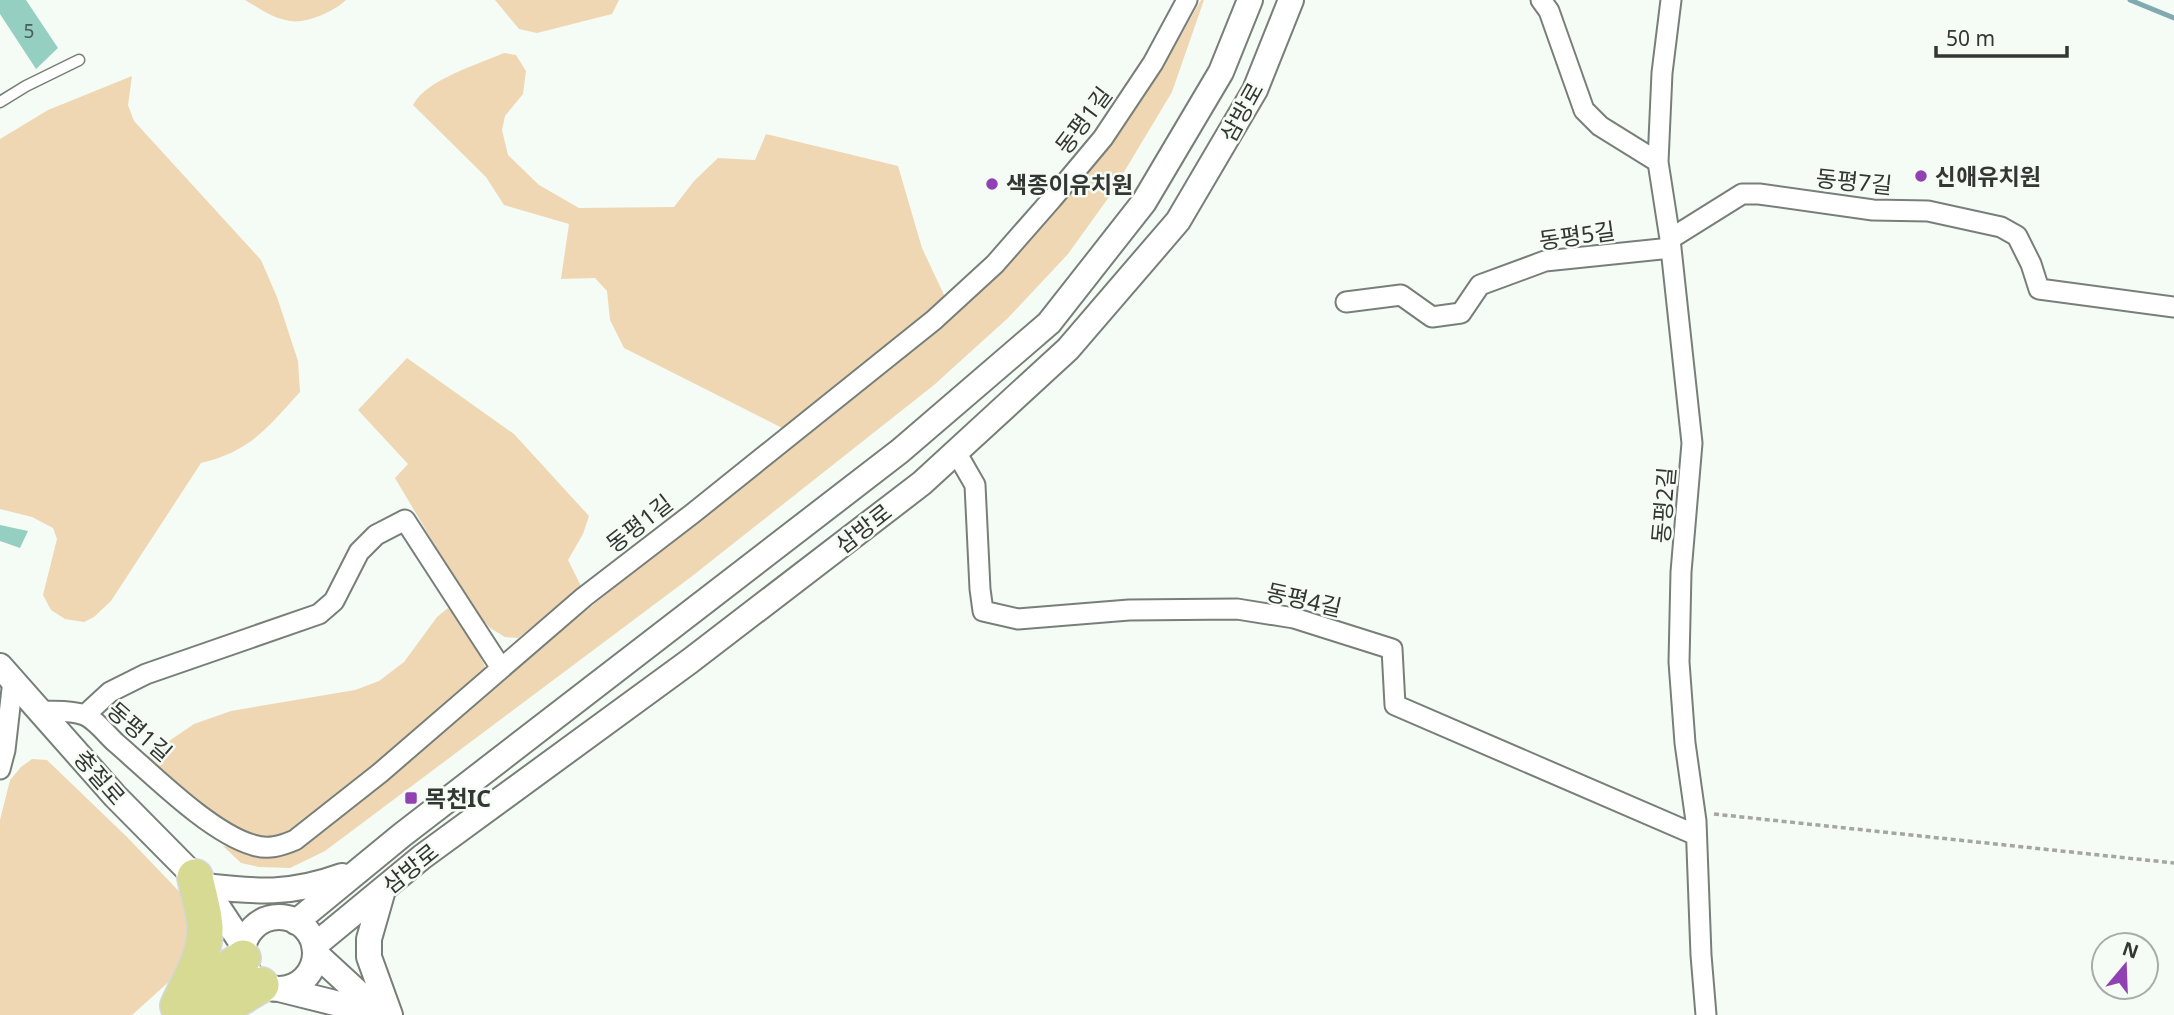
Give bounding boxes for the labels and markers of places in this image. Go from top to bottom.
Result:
place label: 신애유치원 [1935,160,2041,192]
place label: 색종이유치원 [1006,168,1133,200]
marker: 신애유치원 [1913,168,1929,184]
marker: 색종이유치원 [984,176,1000,192]
place label: 목천IC [425,782,491,814]
marker: 목천IC [403,790,419,806]

